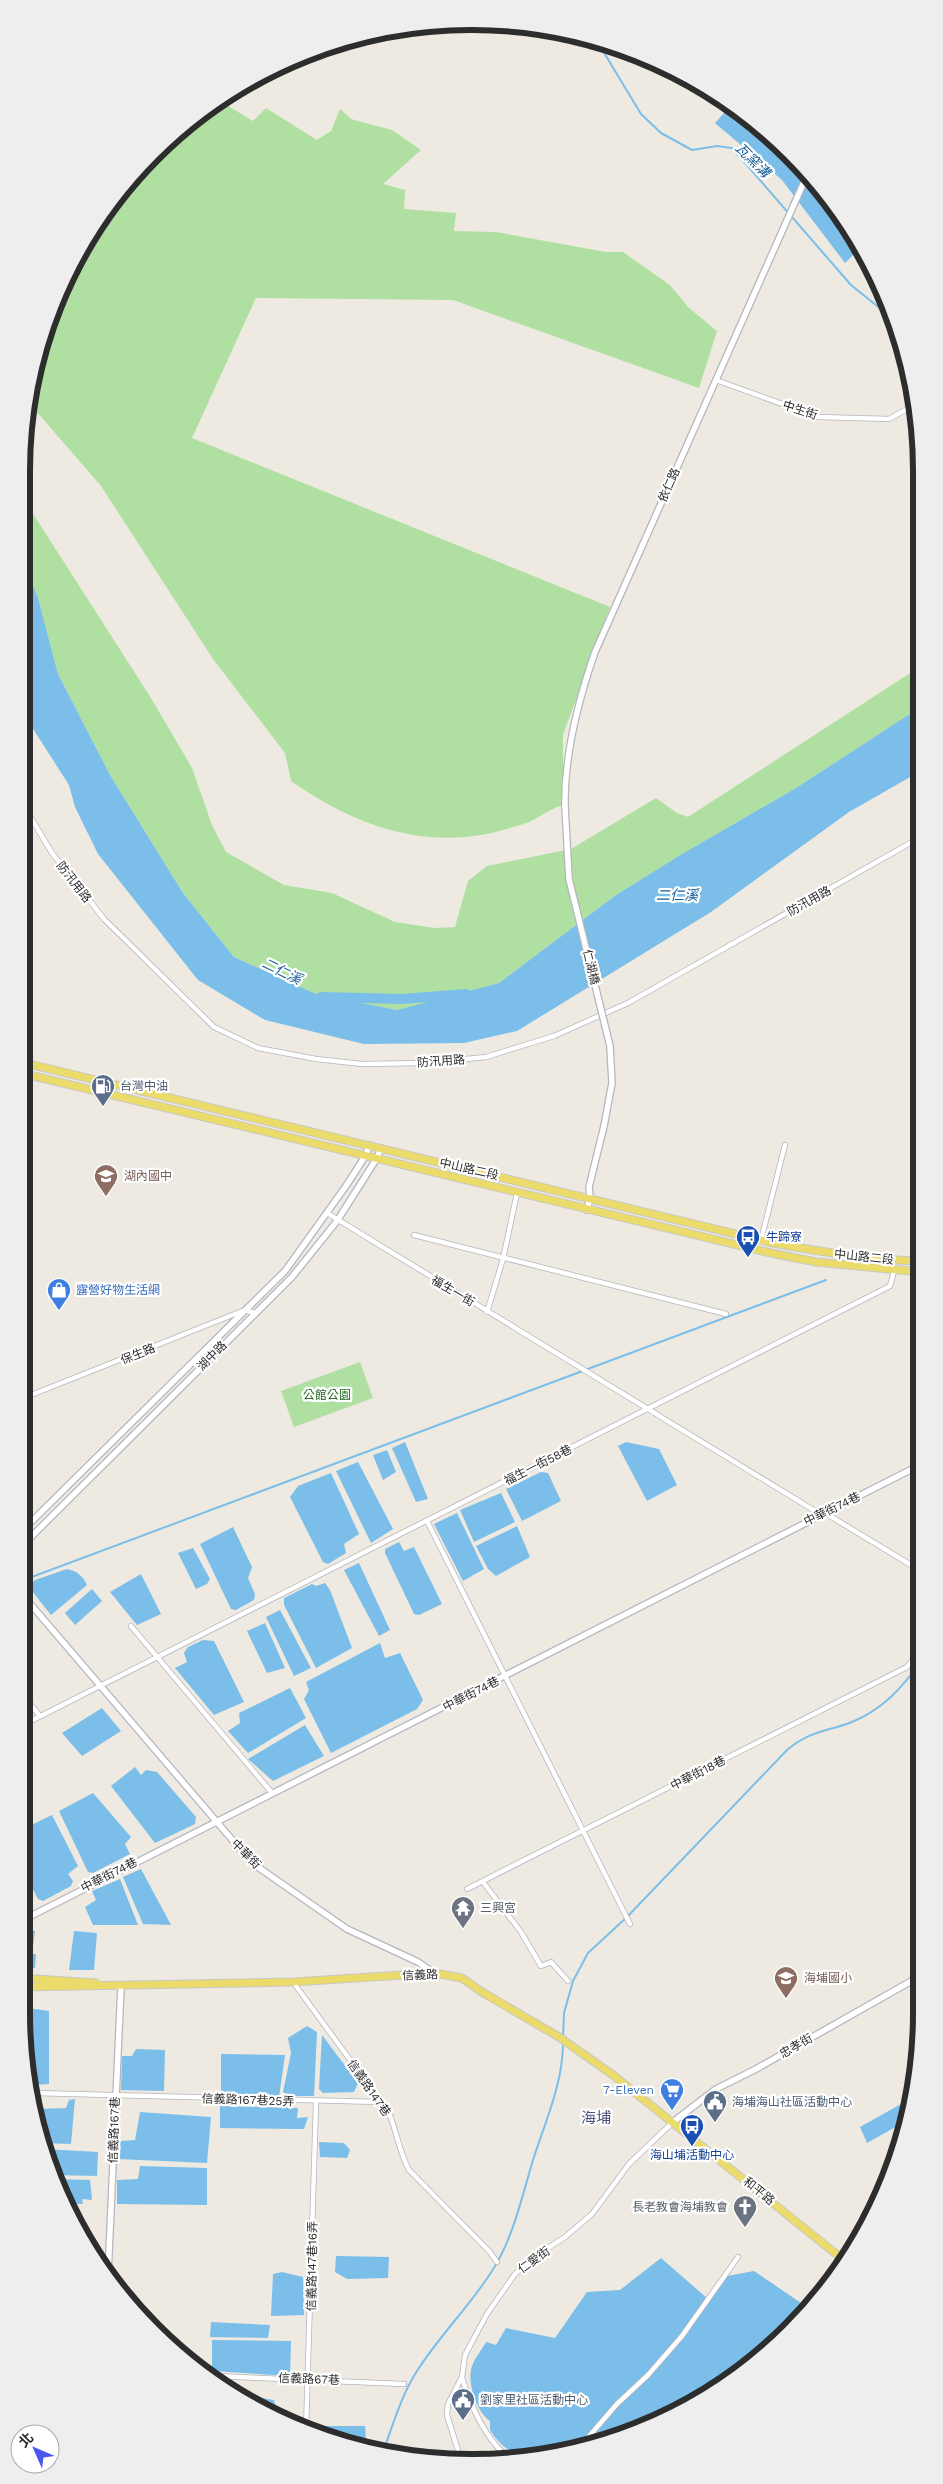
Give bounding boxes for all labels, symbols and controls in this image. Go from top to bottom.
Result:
water label: 瓦窯溝 [732,139,775,182]
street label: 中生街 [781,398,819,422]
street label: 依仁路 [655,466,683,504]
street label: 防汛用路 [54,859,94,905]
street label: 防汛用路 [785,883,833,919]
water label: 二仁溪 [656,887,700,903]
street label: 仁湖橋 [580,948,602,986]
water label: 二仁溪 [260,955,306,988]
street label: 防汛用路 [417,1052,465,1070]
fuel station icon: 台灣中油 [90,1073,116,1107]
place label: 台灣中油 [120,1079,168,1093]
street label: 中山路二段 [438,1155,500,1183]
school or university icon: 湖內國中 [93,1163,119,1197]
place label: 湖內國中 [124,1169,172,1183]
bus stop icon: 牛蹄寮 [735,1224,761,1258]
place label: 牛蹄寮 [766,1230,802,1244]
street label: 中山路二段 [833,1247,895,1267]
street label: 福生一街 [429,1273,477,1309]
shop icon: 露營好物生活網 [46,1277,72,1311]
place label: 露營好物生活網 [76,1283,160,1297]
street label: 湖中路 [194,1338,230,1374]
street label: 保生路 [119,1341,157,1367]
park label: 公館公園 [303,1388,351,1402]
street label: 福生一街58巷 [502,1442,574,1488]
street label: 中華街74巷 [801,1489,863,1529]
street label: 中華街74巷 [441,1674,501,1714]
street label: 中華街18巷 [668,1753,728,1793]
street label: 中華街 [228,1836,264,1872]
street label: 中華街74巷 [79,1855,139,1895]
temple icon: 三興宮 [450,1895,476,1929]
place label: 三興宮 [480,1901,516,1915]
school or university icon: 海埔國小 [773,1965,799,1999]
street label: 信義路 [402,1967,438,1983]
place label: 海埔國小 [804,1971,852,1985]
street label: 忠孝街 [777,2031,815,2061]
street label: 信義路147巷 [344,2057,394,2119]
supermarket icon: 7-Eleven [659,2077,685,2111]
place label: 7-Eleven [603,2083,654,2097]
public building icon: 海埔海山社區活動中心 [702,2089,728,2123]
street label: 信義路167巷25弄 [201,2091,295,2109]
place label: 海埔海山社區活動中心 [732,2095,852,2109]
street label: 信義路167巷 [106,2096,122,2164]
district label: 海埔 [581,2109,611,2127]
bus stop icon: 海山埔活動中心 [679,2113,705,2147]
place label: 海山埔活動中心 [650,2148,734,2162]
street label: 和平路 [741,2174,777,2208]
church icon: 長老教會海埔教會 [732,2194,758,2228]
place label: 長老教會海埔教會 [632,2200,728,2214]
street label: 信義路147巷16弄 [304,2221,320,2311]
street label: 仁愛街 [515,2244,553,2276]
street label: 信義路67巷 [278,2371,340,2387]
public building icon: 劉家里社區活動中心 [450,2387,476,2421]
place label: 劉家里社區活動中心 [480,2393,588,2407]
north arrow [10,2424,60,2474]
text: 北 [15,2429,36,2450]

